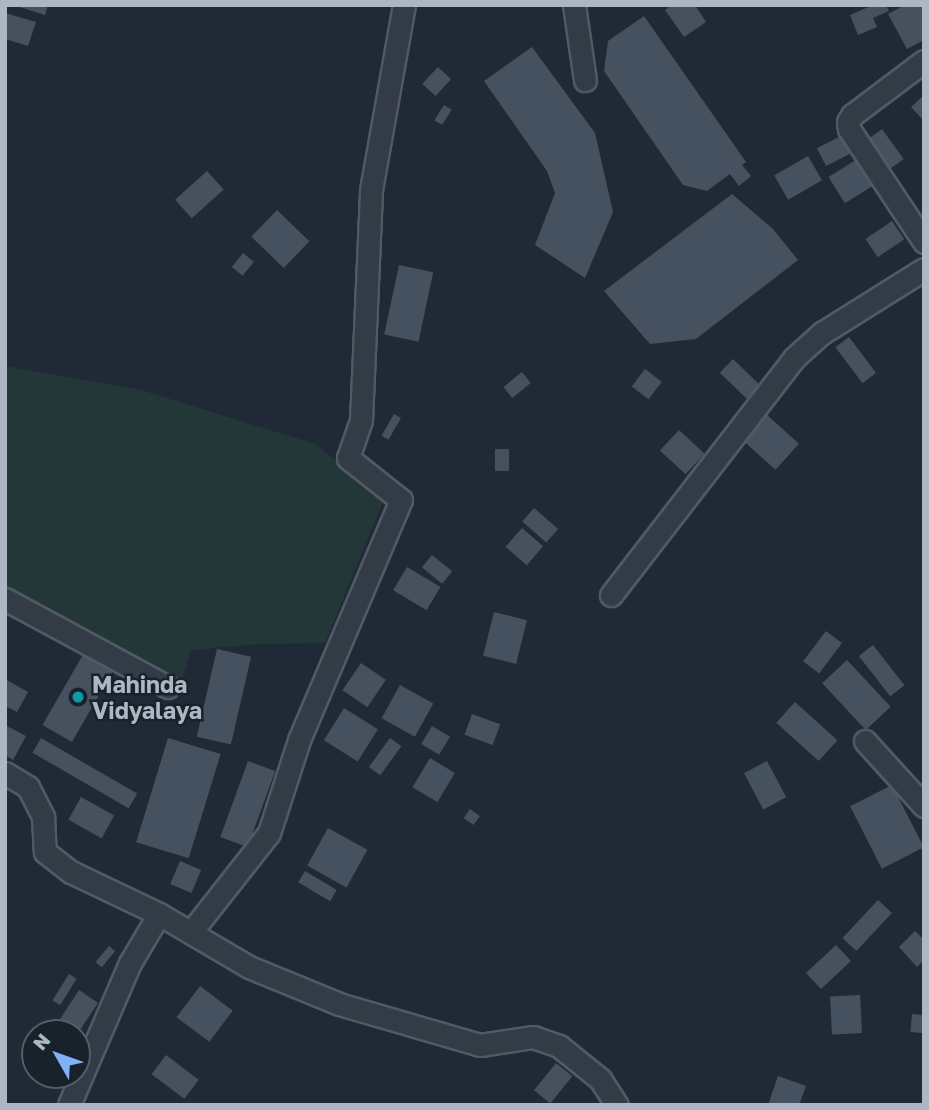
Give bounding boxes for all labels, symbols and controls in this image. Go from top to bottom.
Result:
place label: Mahinda Vidyalaya [92,670,202,724]
marker: Mahinda Vidyalaya [70,689,86,705]
north arrow [21,1019,91,1089]
text: N [28,1029,55,1054]

